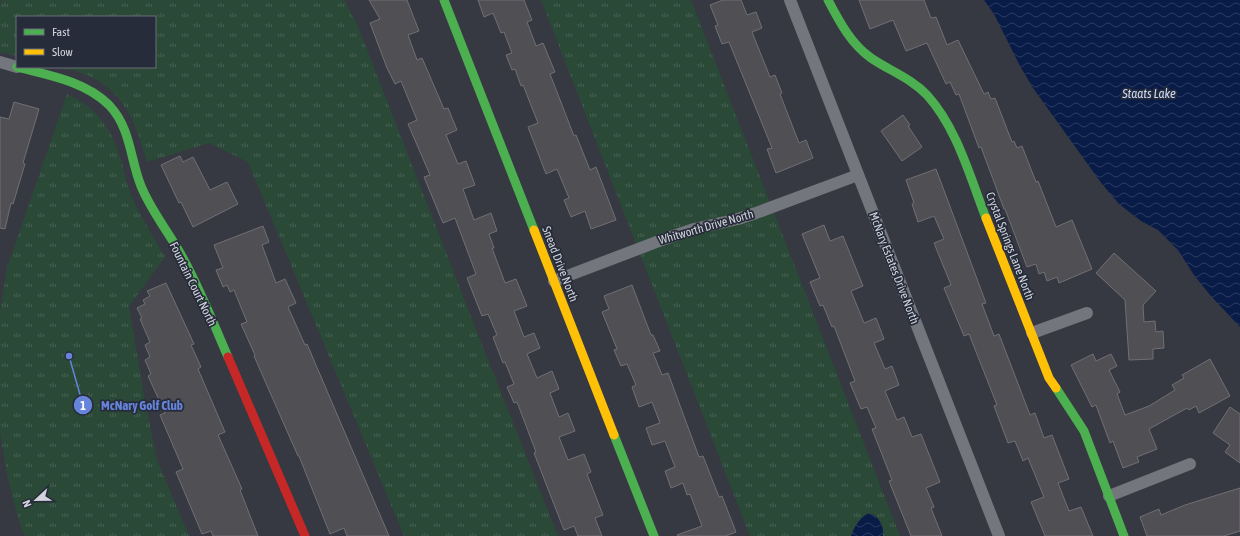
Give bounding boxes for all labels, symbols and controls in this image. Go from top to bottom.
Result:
legend [16,16,156,68]
text: Fast [52,25,70,39]
text: Slow [52,45,73,59]
water label: Staats Lake [1121,86,1176,101]
street label: Crystal Springs Lane North [983,190,1037,302]
street label: Whitworth Drive North [657,207,755,247]
street label: McNary Estates Drive North [866,210,922,326]
street label: Snead Drive North [539,224,581,304]
street label: Fountain Court North [167,240,219,328]
callout: McNary Golf Club [73,393,191,418]
text: McNary Golf Club [101,398,183,413]
text: 1 [80,399,86,413]
north arrow [16,480,56,520]
text: N [20,498,34,509]

